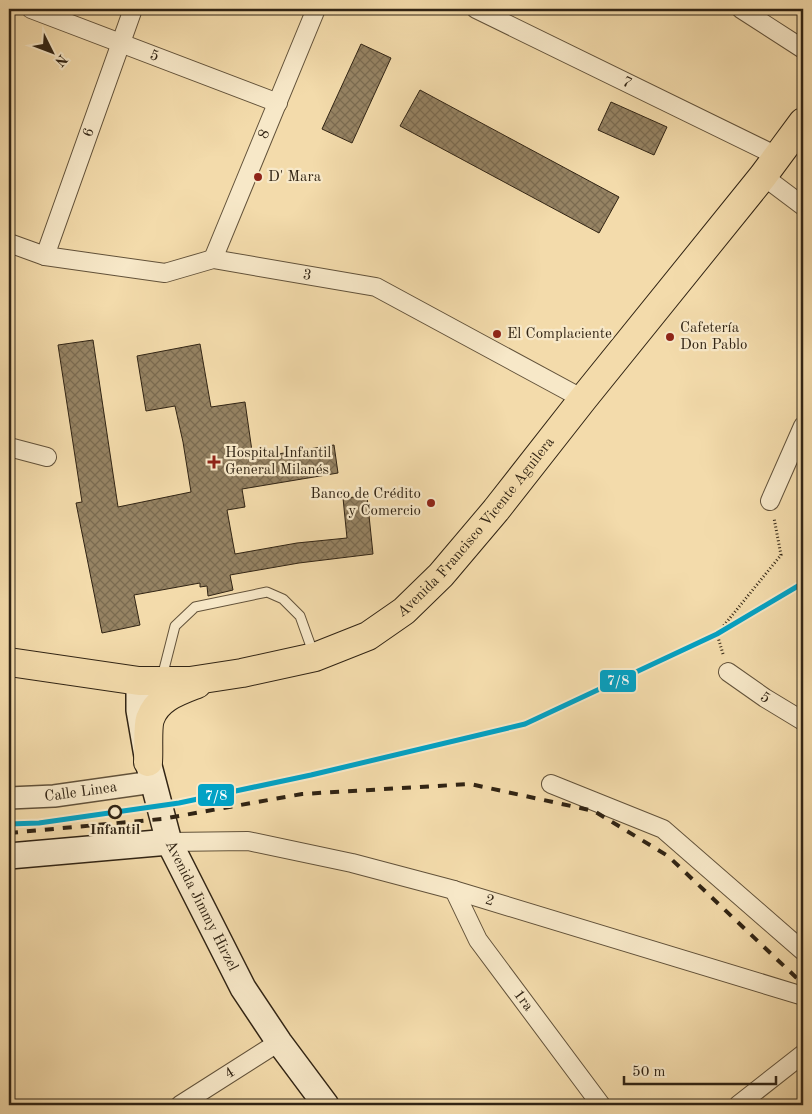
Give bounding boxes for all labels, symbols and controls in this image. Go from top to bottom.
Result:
north arrow [28,28,78,78]
street label: 5 [148,47,161,65]
text: N [52,51,70,69]
street label: 7 [620,74,634,91]
street label: 6 [80,126,97,139]
street label: 8 [256,127,273,141]
place label: D' Mara [268,170,322,185]
marker: D' Mara [252,171,264,183]
street label: 3 [302,267,313,283]
place label: Cafetería Don Pablo [680,321,748,353]
place label: El Complaciente [507,327,612,342]
marker: El Complaciente [491,328,503,340]
marker: Cafetería Don Pablo [664,331,676,343]
street label: Avenida Francisco Vicente Aguilera [395,434,558,620]
place label: Hospital Infantil General Milanés [225,446,331,478]
marker: Hospital Infantil General Milanés [207,455,221,469]
place label: Banco de Crédito y Comercio [310,487,421,519]
marker: Banco de Crédito y Comercio [425,497,437,509]
line badge: 7/8 [599,669,637,693]
text: 7/8 [607,674,629,689]
street label: 5 [757,689,773,707]
street label: Calle Linea [44,780,119,804]
line badge: 7/8 [197,783,235,807]
text: 7/8 [205,789,227,804]
marker: Infantil [108,805,122,819]
place label: Infantil [90,823,141,838]
street label: Avenida Jimmy Hirzel [162,838,241,973]
street label: 2 [483,892,496,909]
street label: 1ra [510,987,536,1014]
scale bar [624,1054,777,1086]
street label: 4 [222,1065,237,1082]
text: 50 m [632,1065,666,1080]

